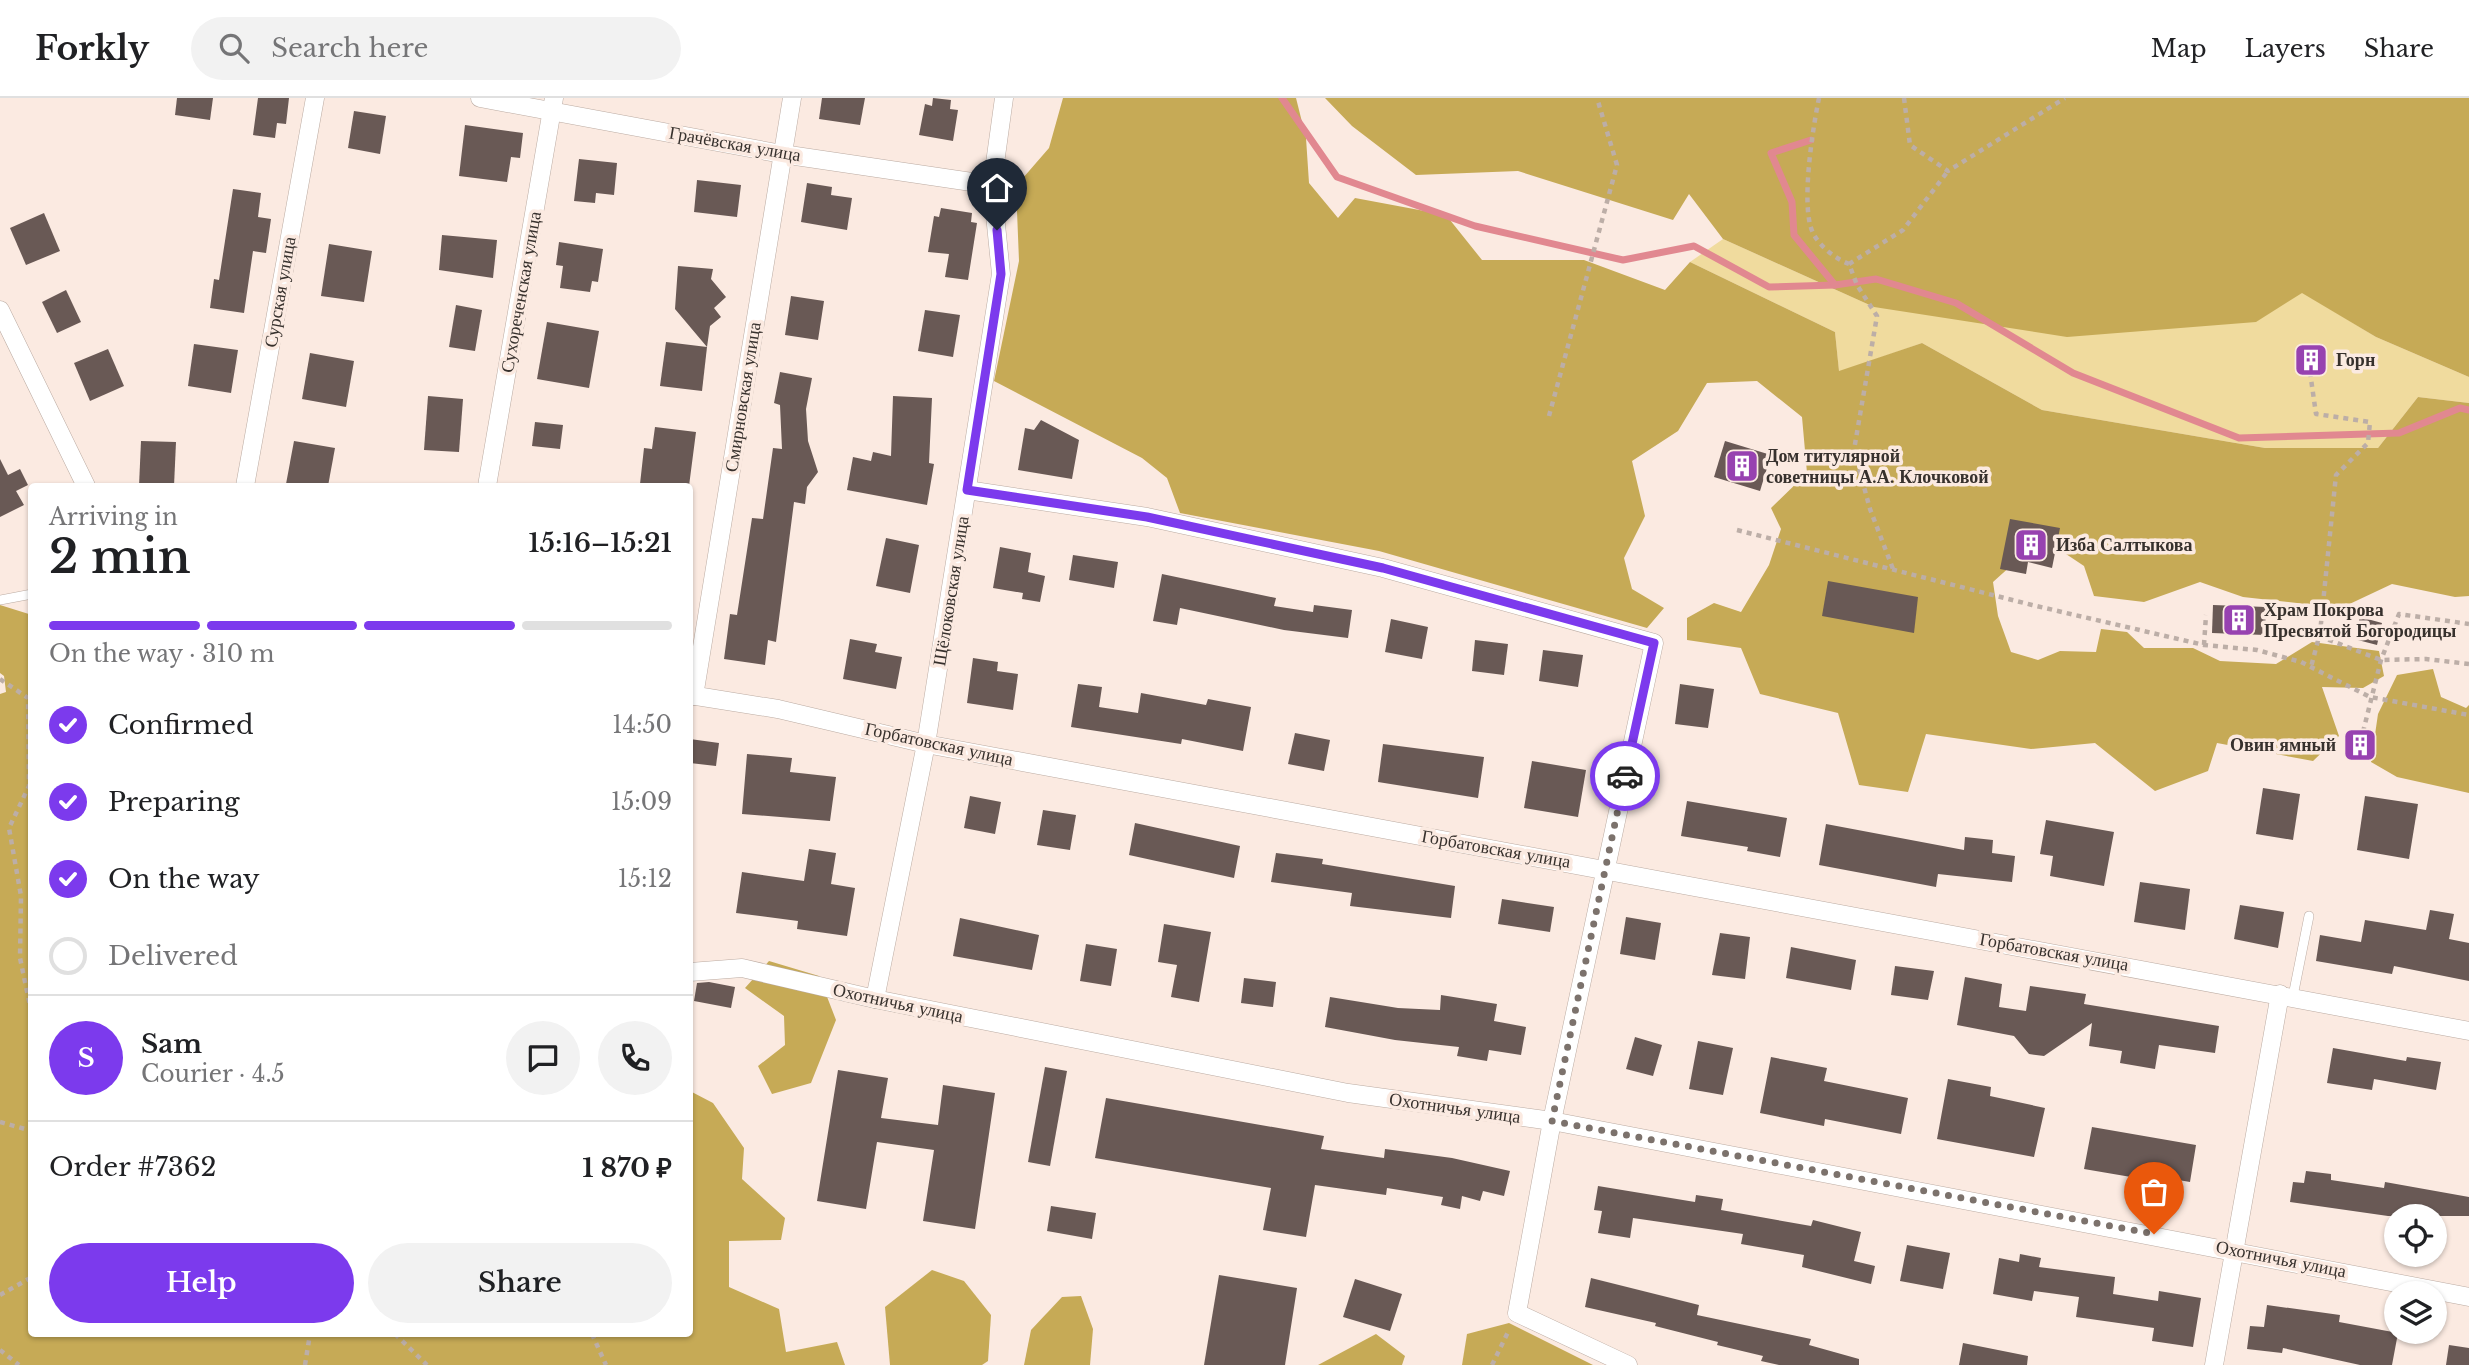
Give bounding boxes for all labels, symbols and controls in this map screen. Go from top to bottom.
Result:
search box [191,17,681,80]
text: Forkly [35,28,149,69]
icon: search [215,29,253,67]
text: Search here [271,32,428,64]
text: Map [2151,34,2207,63]
text: Layers [2245,34,2326,63]
text: Share [2364,34,2434,63]
street label: Грачёвская улица [667,122,803,166]
pin [967,158,1027,230]
icon: home [978,169,1016,207]
street label: Сухореченская улица [496,210,546,374]
street label: Сурская улица [259,235,301,349]
street label: Смирновская улица [720,321,766,473]
building icon: Горн [2292,341,2330,379]
place label: Горн [2336,349,2375,371]
place label: Дом титулярной советницы А.А. Клочковой [1766,445,1989,488]
building icon: Дом титулярной советницы А.А. Клочковой [1723,447,1761,485]
text: Arriving in [49,503,178,531]
street label: Щёлоковская улица [928,514,974,668]
building icon: Изба Салтыкова [2012,526,2050,564]
text: 15:16–15:21 [528,527,672,559]
text: 2 min [49,528,191,585]
place label: Изба Салтыкова [2056,534,2193,556]
place label: Храм Покрова Пресвятой Богородицы [2264,599,2456,642]
building icon: Храм Покрова Пресвятой Богородицы [2220,601,2258,639]
text: On the way · 310 m [49,640,274,668]
icon: check [49,706,87,744]
text: Confirmed [108,709,253,741]
text: 14:50 [612,711,672,739]
street label: Горбатовская улица [863,718,1015,770]
building icon: Овин ямный [2341,726,2379,764]
place label: Овин ямный [2230,734,2336,756]
courier [1590,741,1660,811]
icon: car [1606,757,1644,795]
icon: check [49,783,87,821]
text: Preparing [108,786,240,818]
text: 15:09 [611,788,672,816]
street label: Горбатовская улица [1420,825,1572,873]
icon: check [49,860,87,898]
text: On the way [108,863,260,895]
text: 15:12 [618,865,672,893]
street label: Горбатовская улица [1978,928,2130,976]
text: Delivered [108,940,238,972]
street label: Охотничья улица [831,978,965,1028]
button: chat [506,1021,580,1095]
button: phone [598,1021,672,1095]
text: Sam [141,1028,202,1060]
text: S [77,1042,95,1074]
text: Courier · 4.5 [141,1060,285,1088]
street label: Охотничья улица [1388,1088,1522,1128]
text: Order #7362 [49,1151,217,1183]
text: 1 870 ₽ [582,1152,672,1184]
pin [2124,1162,2184,1234]
icon: bag [2135,1173,2173,1211]
map controls [2384,1204,2447,1344]
button: locate [2384,1204,2447,1267]
street label: Охотничья улица [2214,1236,2348,1282]
button: Help [49,1243,354,1323]
button: Share [368,1243,672,1323]
button: layers [2384,1281,2447,1344]

